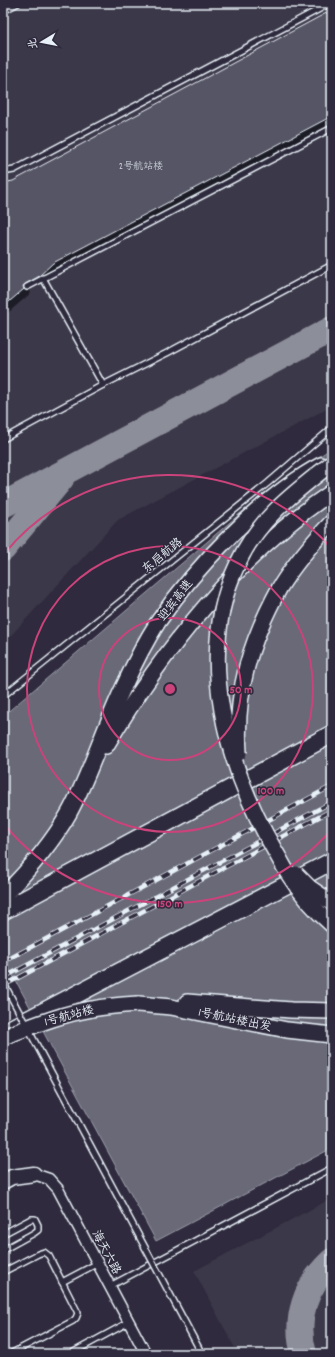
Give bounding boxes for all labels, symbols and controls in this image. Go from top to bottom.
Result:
north arrow [22,22,62,62]
text: 北 [25,37,43,50]
house number: 2号航站楼 [119,160,163,174]
street label: 东启航路 [139,534,187,578]
street label: 迎宾高速 [155,577,197,625]
centre of rings [163,682,177,696]
text: 50 m [229,682,253,699]
text: 100 m [258,783,284,800]
text: 150 m [157,896,183,913]
street label: 1号航站楼 [43,1002,96,1031]
street label: 1号航站楼出发 [196,1004,273,1037]
street label: 海天六路 [87,1228,124,1278]

